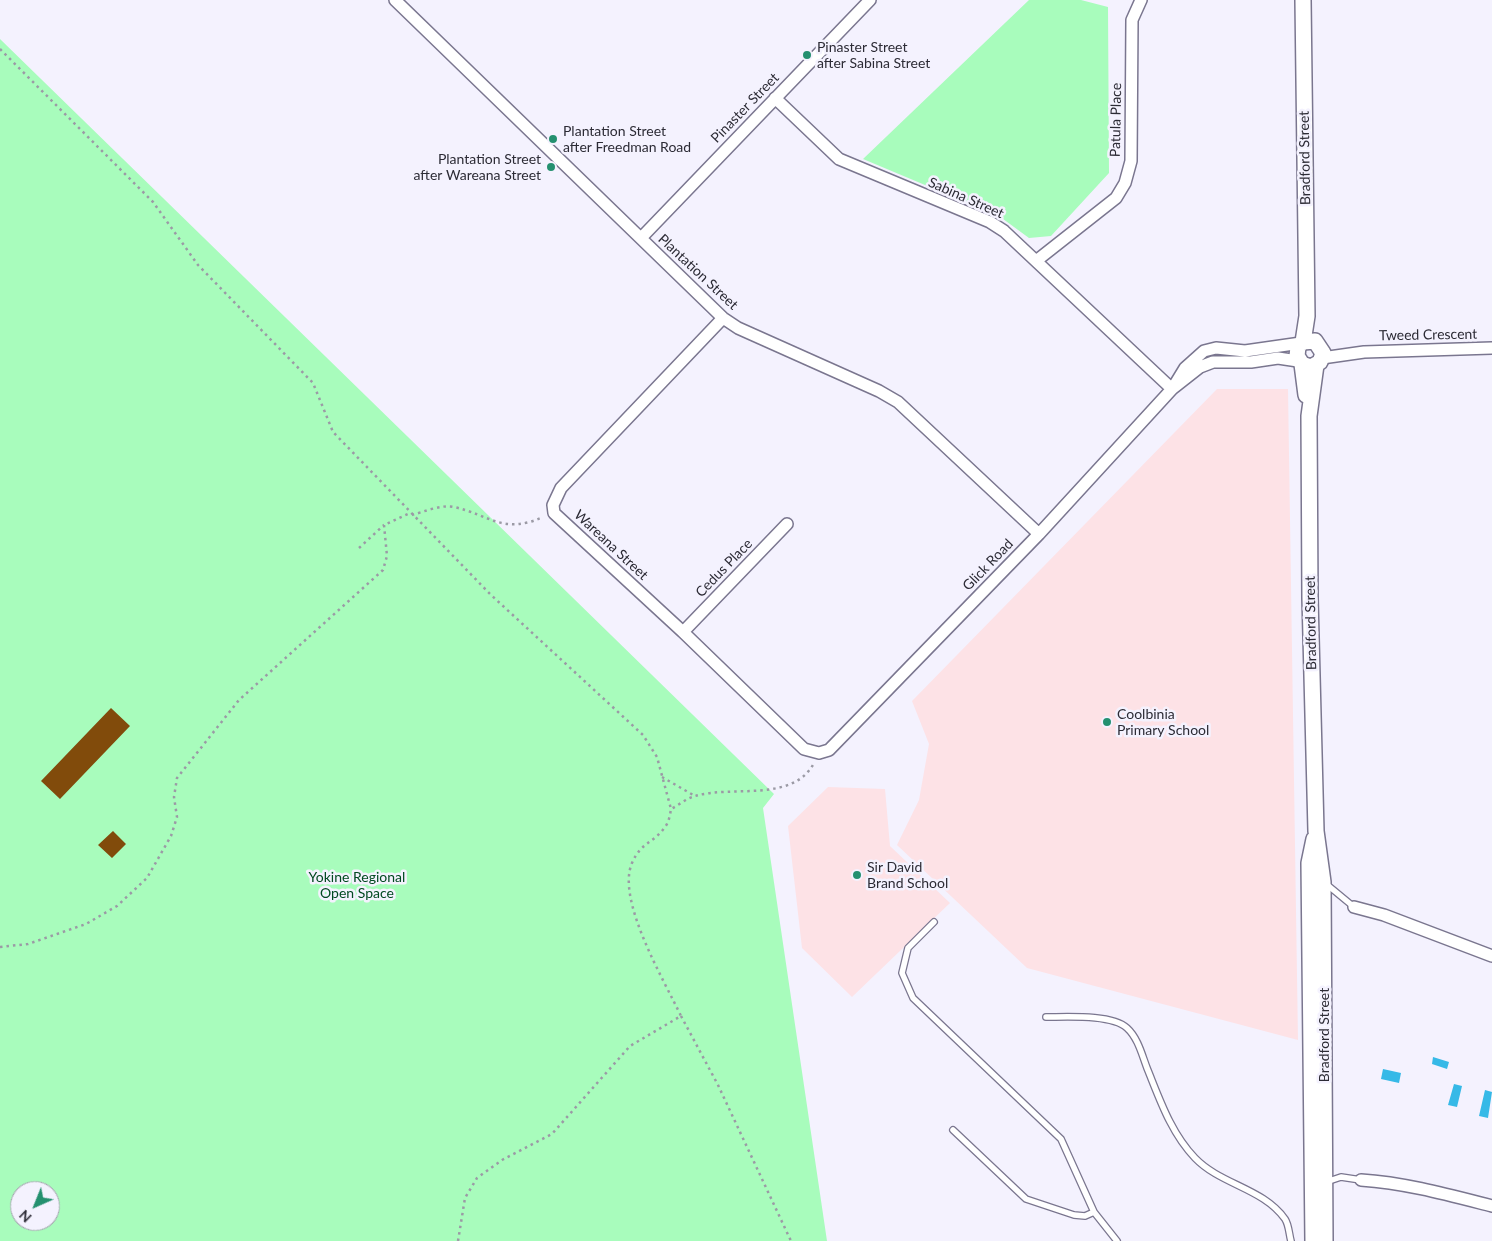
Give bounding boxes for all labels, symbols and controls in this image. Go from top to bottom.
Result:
place label: Pinaster Street after Sabina Street [817,39,930,72]
marker: Pinaster Street after Sabina Street [801,49,813,61]
street label: Pinaster Street [708,70,782,146]
street label: Patula Place [1107,83,1125,157]
street label: Bradford Street [1296,111,1314,205]
place label: Plantation Street after Freedman Road [563,123,691,156]
marker: Plantation Street after Freedman Road [547,133,559,145]
place label: Plantation Street after Wareana Street [413,151,541,184]
marker: Plantation Street after Wareana Street [545,161,557,173]
street label: Sabina Street [926,174,1006,222]
street label: Plantation Street [655,231,741,313]
street label: Tweed Crescent [1379,326,1477,344]
street label: Wareana Street [571,506,651,584]
street label: Cedus Place [692,535,756,601]
street label: Glick Road [959,536,1017,594]
street label: Bradford Street [1302,576,1320,670]
place label: Coolbinia Primary School [1117,706,1209,739]
marker: Coolbinia Primary School [1101,716,1113,728]
place label: Sir David Brand School [867,859,948,892]
park label: Yokine Regional Open Space [309,869,405,902]
marker: Sir David Brand School [851,869,863,881]
street label: Bradford Street [1316,988,1332,1082]
north arrow [10,1181,60,1231]
text: N [15,1207,35,1226]

